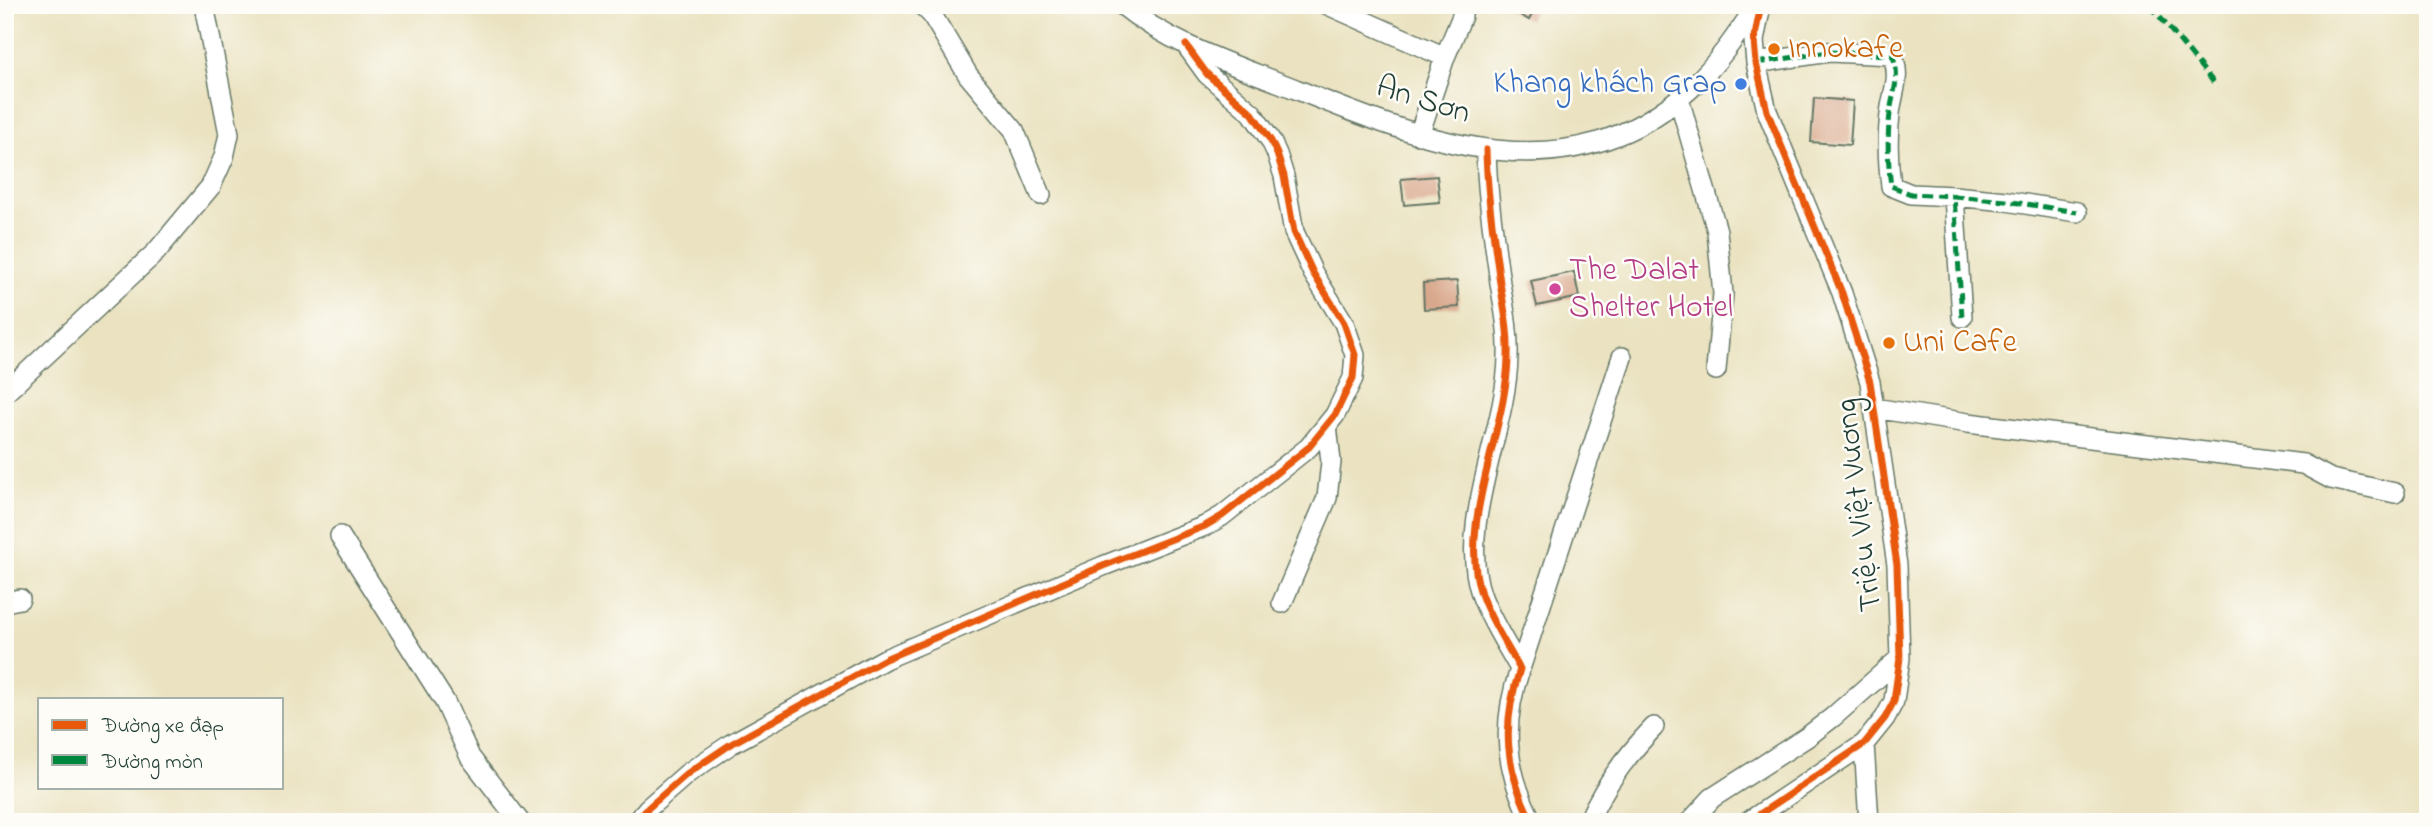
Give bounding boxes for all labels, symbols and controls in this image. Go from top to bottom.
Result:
place label: Innokafe [1788,26,1904,73]
marker: Innokafe [1766,41,1782,57]
place label: Khang khách Grap [1493,61,1727,108]
street label: An Sơn [1370,64,1476,138]
marker: Khang khách Grap [1733,76,1749,92]
place label: The Dalat Shelter Hotel [1569,248,1733,332]
marker: The Dalat Shelter Hotel [1547,281,1563,297]
place label: Uni Cafe [1903,320,2017,367]
marker: Uni Cafe [1881,335,1897,351]
street label: Triệu Việt Vương [1824,396,1896,614]
legend [38,698,284,788]
text: Đường xe đạp [101,712,224,744]
text: Đường mòn [101,748,203,780]

